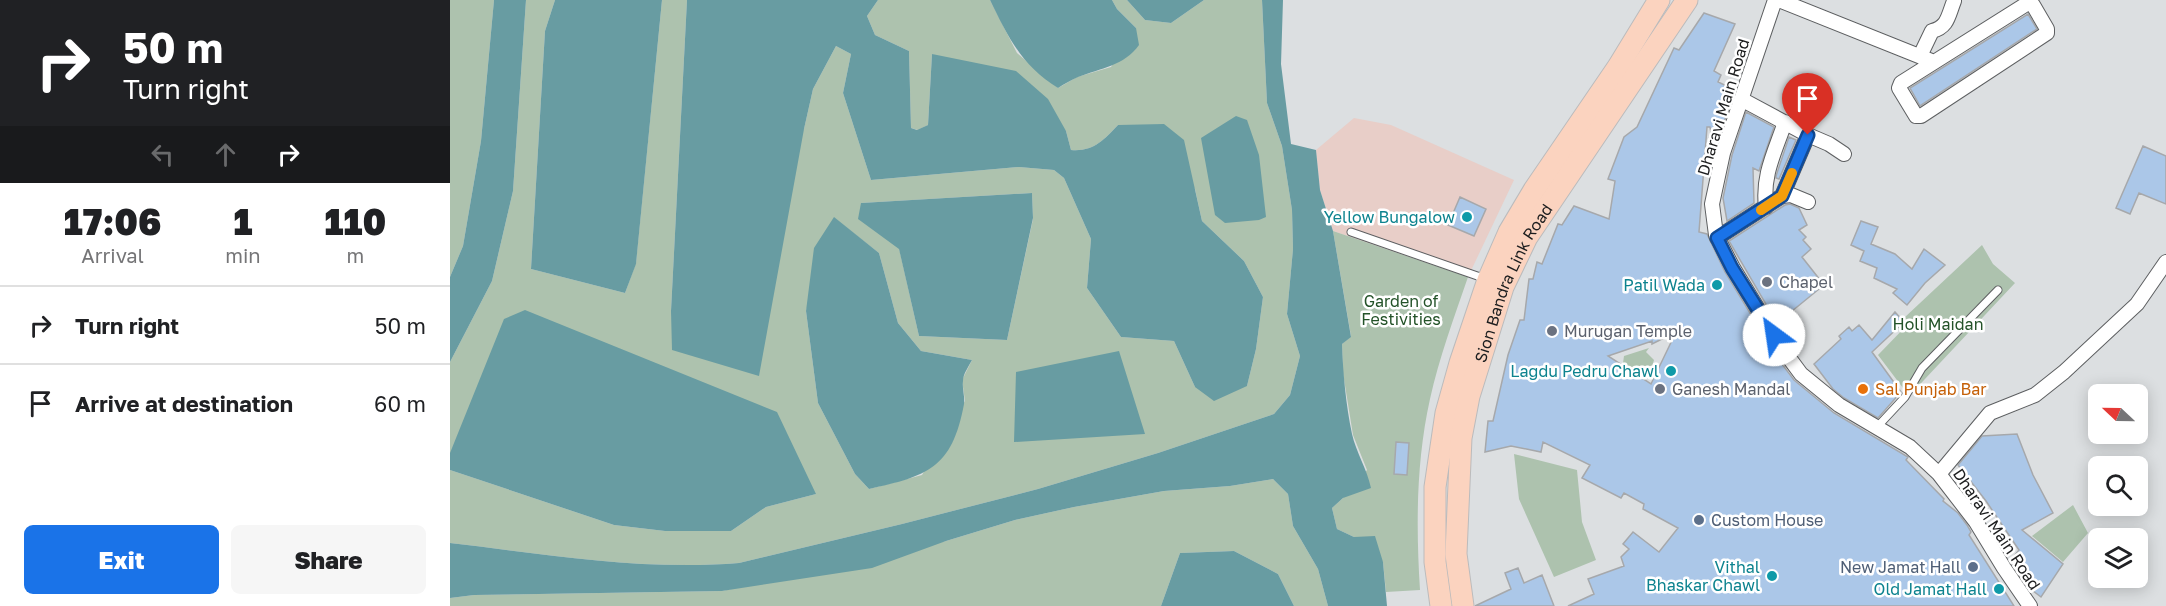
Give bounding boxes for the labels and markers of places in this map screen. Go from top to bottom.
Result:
pin [1782,73,1833,135]
place label: Yellow Bungalow [1324,207,1455,227]
marker: Yellow Bungalow [1460,210,1474,224]
place label: Chapel [1779,272,1833,292]
place label: Patil Wada [1623,275,1705,295]
marker: Chapel [1760,275,1774,289]
marker: Patil Wada [1710,278,1724,292]
place label: Murugan Temple [1564,321,1692,341]
marker: Murugan Temple [1545,324,1559,338]
place label: Lagdu Pedru Chawl [1510,361,1659,381]
marker: Lagdu Pedru Chawl [1664,364,1678,378]
place label: Ganesh Mandal [1672,379,1790,399]
place label: Sal Punjab Bar [1875,379,1987,399]
marker: Ganesh Mandal [1653,382,1667,396]
marker: Sal Punjab Bar [1856,382,1870,396]
place label: Custom House [1711,510,1823,530]
marker: Custom House [1692,513,1706,527]
place label: Vithal Bhaskar Chawl [1646,557,1760,595]
place label: New Jamat Hall [1840,557,1961,577]
marker: New Jamat Hall [1966,560,1980,574]
marker: Vithal Bhaskar Chawl [1765,569,1779,583]
place label: Old Jamat Hall [1874,579,1987,599]
marker: Old Jamat Hall [1992,582,2006,596]

